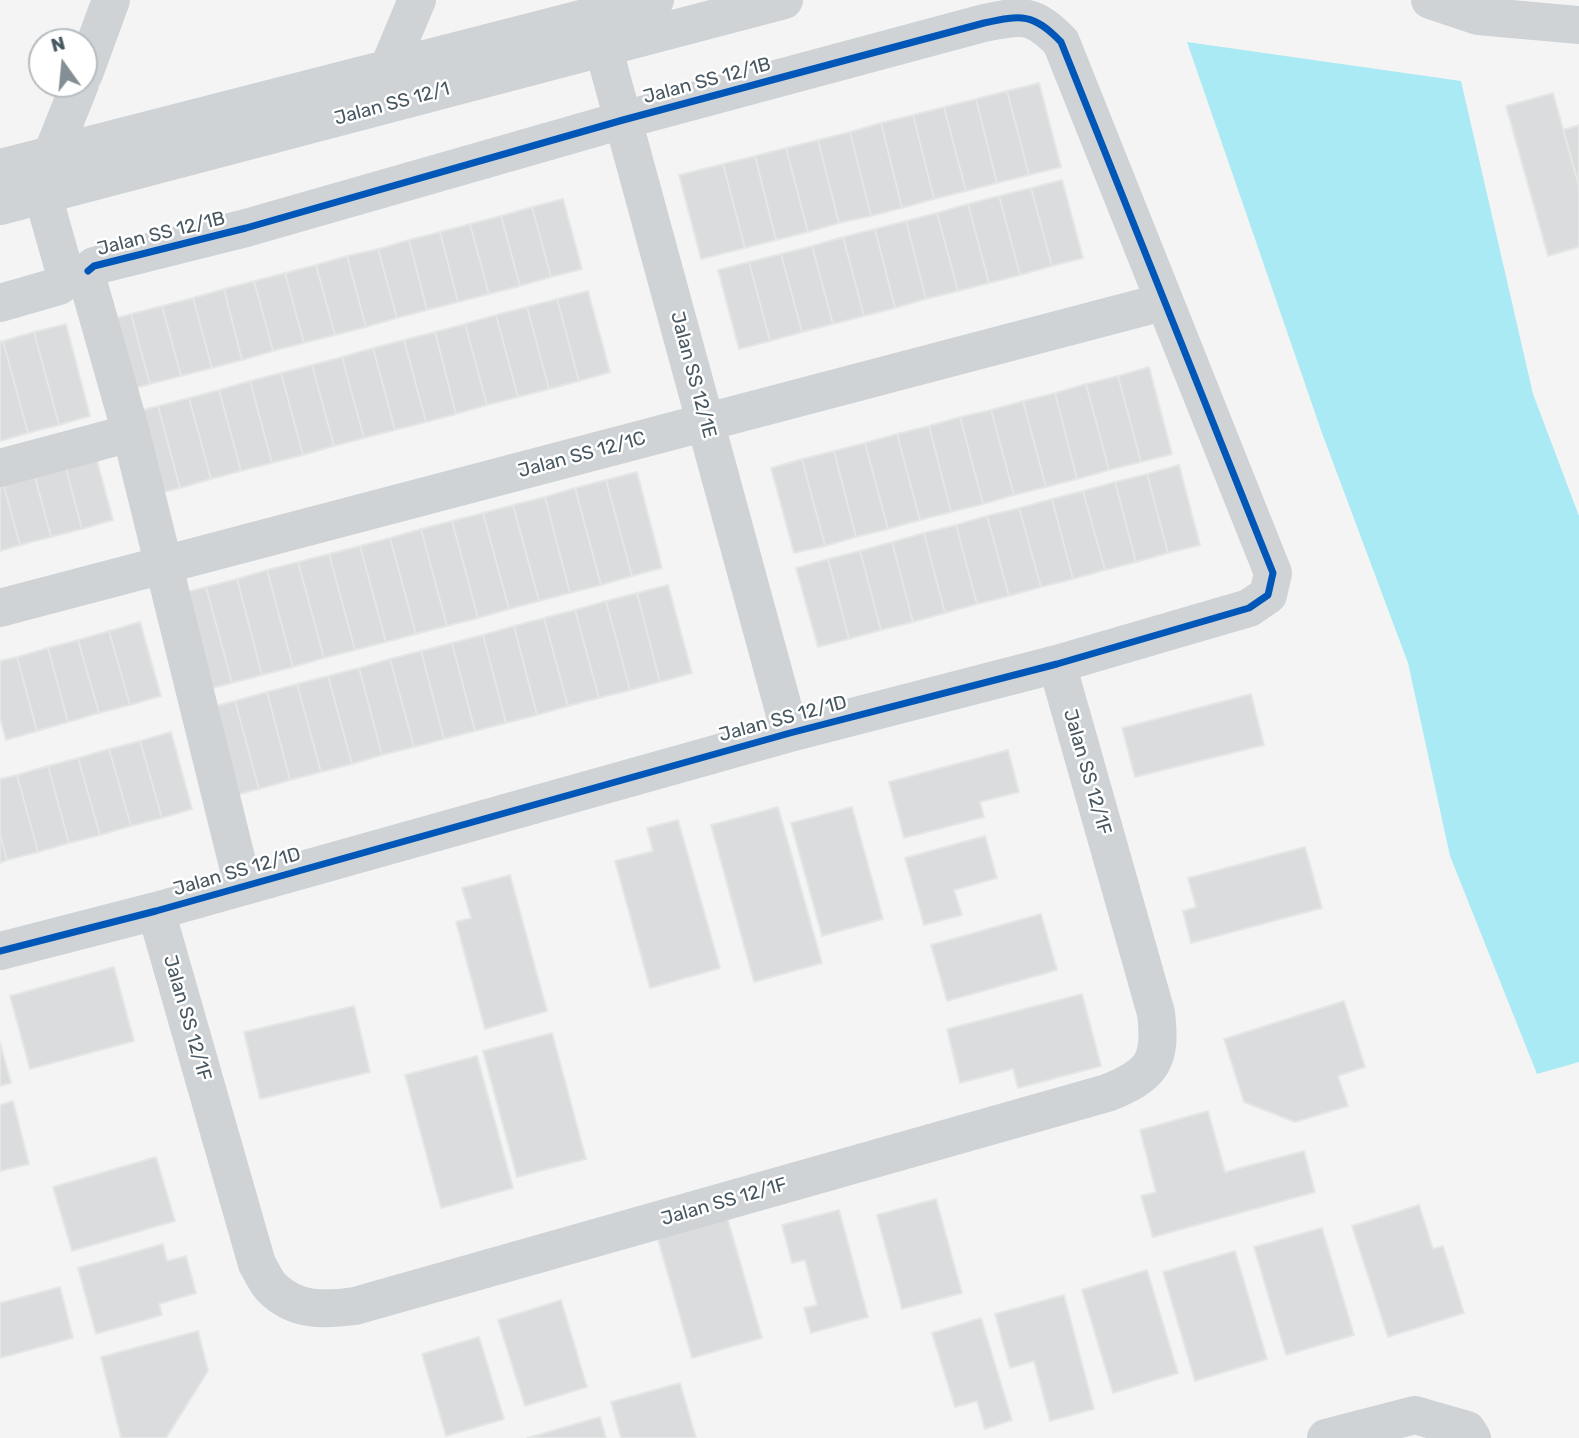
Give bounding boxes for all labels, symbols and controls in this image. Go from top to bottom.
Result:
north arrow [28,28,98,98]
text: N [48,31,68,57]
street label: Jalan SS 12/1B [641,53,773,109]
street label: Jalan SS 12/1 [332,78,452,130]
street label: Jalan SS 12/1B [95,207,227,261]
street label: Jalan SS 12/1E [665,309,721,441]
street label: Jalan SS 12/1C [516,427,648,483]
street label: Jalan SS 12/1D [716,691,850,747]
street label: Jalan SS 12/1F [1058,707,1116,837]
street label: Jalan SS 12/1D [171,843,303,901]
street label: Jalan SS 12/1F [158,953,216,1083]
street label: Jalan SS 12/1F [659,1173,789,1231]

